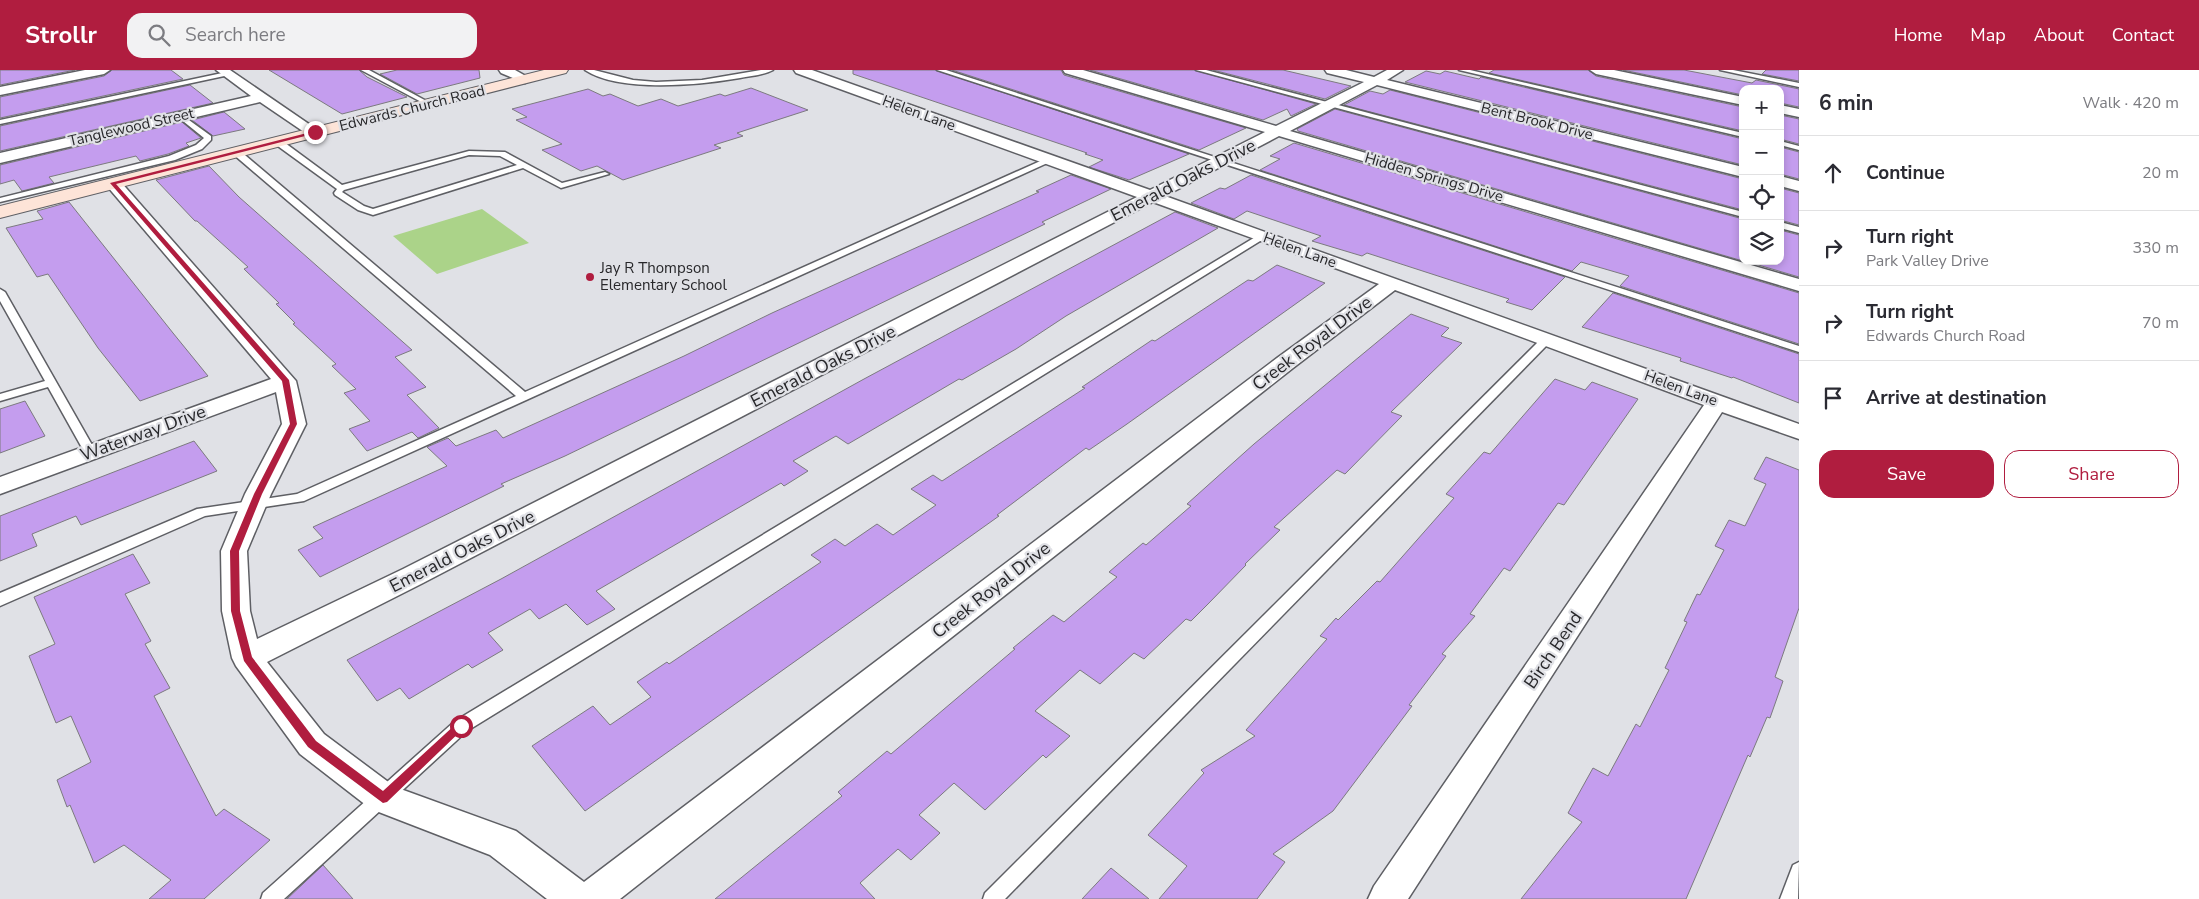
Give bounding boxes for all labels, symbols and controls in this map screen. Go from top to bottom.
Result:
search box [127,13,477,58]
text: Strollr [25,19,97,51]
icon: search [145,21,173,49]
text: Search here [185,22,286,48]
text: Home [1894,23,1942,47]
text: Map [1970,23,2006,47]
text: About [2034,23,2084,47]
text: Contact [2112,23,2174,47]
street label: Edwards Church Road [337,80,487,136]
map controls [1739,85,1784,265]
button: + [1739,85,1784,130]
text: 6 min [1819,89,1873,117]
street label: Helen Lane [880,90,958,136]
text: Walk · 420 m [2083,92,2179,114]
street label: Bent Brook Drive [1479,97,1595,145]
street label: Tanglewood Street [66,103,196,151]
route end [304,121,327,144]
button: − [1739,130,1784,175]
street label: Emerald Oaks Drive [1106,133,1260,227]
street label: Hidden Springs Drive [1362,148,1506,206]
icon: ahead [1819,159,1847,187]
text: Continue [1866,160,1945,186]
text: 20 m [2142,162,2179,184]
button: locate [1739,175,1784,220]
button: layers [1739,220,1784,265]
text: Turn right [1866,224,1953,250]
street label: Helen Lane [1261,227,1339,273]
icon: right [1819,234,1847,262]
text: 330 m [2132,237,2179,259]
text: Park Valley Drive [1866,250,1989,272]
place label: Jay R Thompson Elementary School [599,258,727,295]
marker: Jay R Thompson Elementary School [584,271,596,283]
street label: Creek Royal Drive [1247,290,1377,396]
text: Turn right [1866,299,1953,325]
icon: right [1819,309,1847,337]
text: 70 m [2142,312,2179,334]
street label: Emerald Oaks Drive [746,319,900,413]
text: Edwards Church Road [1866,325,2025,347]
street label: Helen Lane [1642,365,1720,411]
icon: arrive [1819,384,1847,412]
text: Arrive at destination [1866,385,2047,411]
street label: Waterway Drive [77,399,209,467]
button: Save [1819,450,1994,498]
button: Share [2004,450,2179,498]
street label: Emerald Oaks Drive [385,504,539,598]
street label: Creek Royal Drive [927,536,1055,644]
street label: Birch Bend [1518,607,1588,693]
route start [450,715,473,738]

